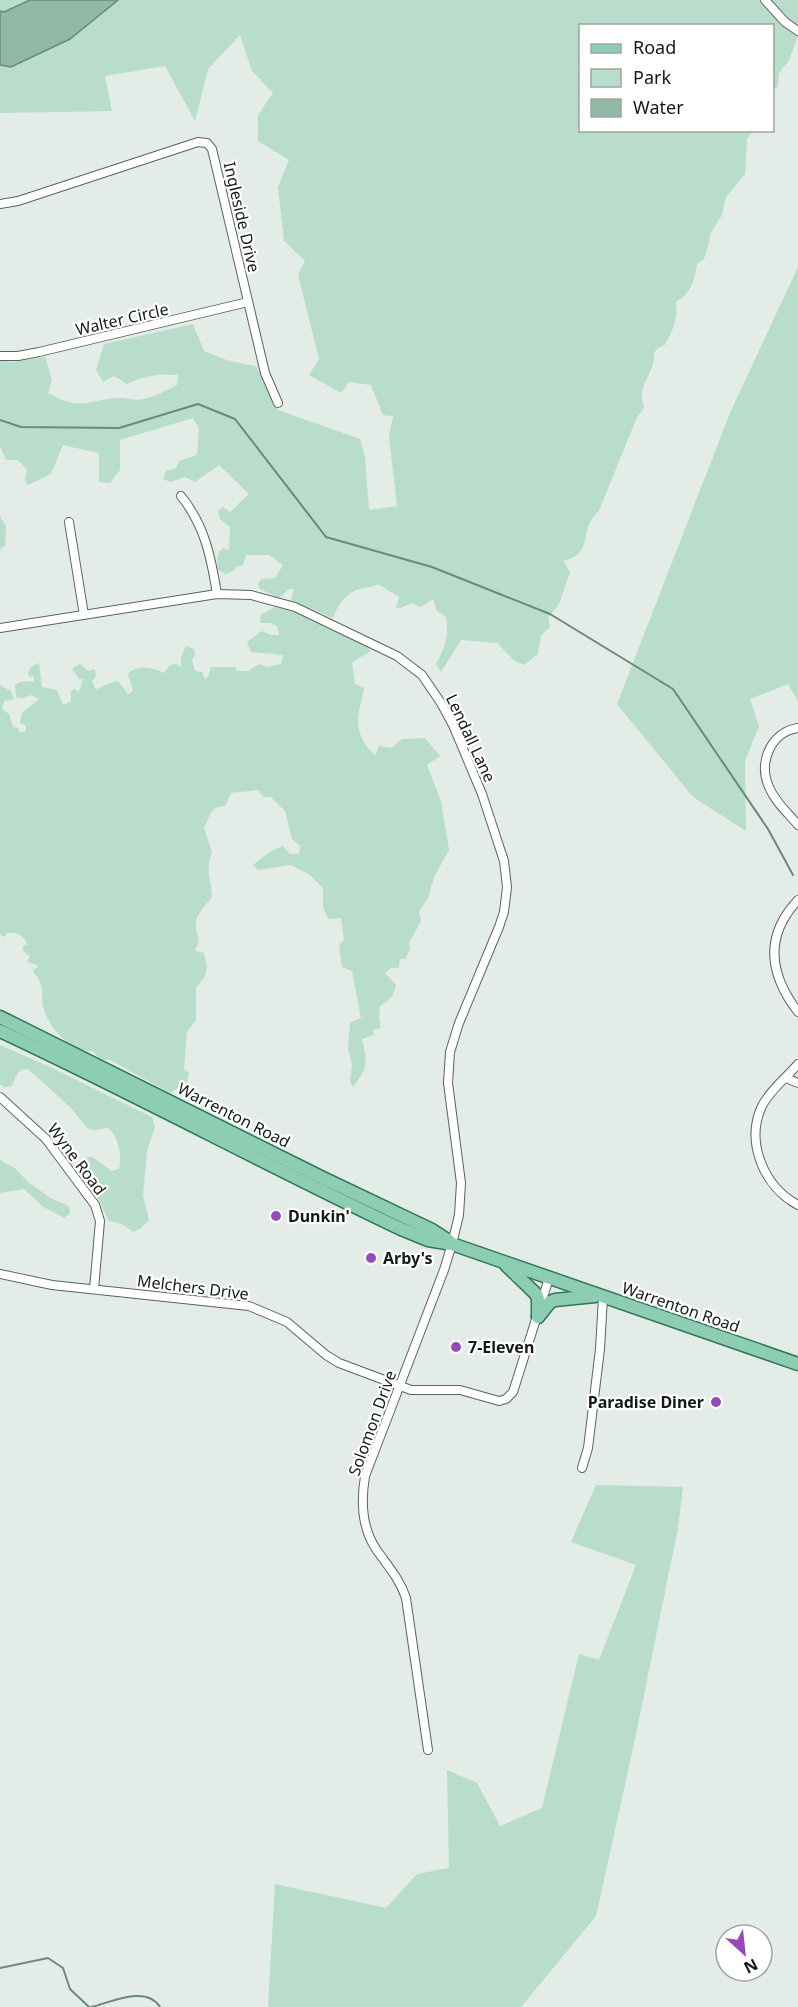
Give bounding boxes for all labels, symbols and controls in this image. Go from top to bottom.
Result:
legend [579,24,774,132]
text: Road [633,35,676,59]
text: Park [633,65,671,89]
text: Water [633,95,684,119]
street label: Ingleside Drive [219,160,265,274]
street label: Walter Circle [73,298,171,340]
street label: Lendall Lane [441,690,501,786]
street label: Warrenton Road [174,1077,294,1153]
street label: Wyne Road [43,1119,111,1199]
place label: Dunkin' [288,1205,350,1227]
marker: Dunkin' [269,1209,283,1223]
place label: Arby's [383,1247,433,1269]
marker: Arby's [364,1251,378,1265]
street label: Melchers Drive [136,1269,250,1305]
street label: Warrenton Road [619,1277,743,1337]
place label: 7-Eleven [468,1336,534,1358]
marker: 7-Eleven [449,1340,463,1354]
street label: Solomon Drive [343,1367,401,1479]
place label: Paradise Diner [588,1391,704,1413]
marker: Paradise Diner [709,1395,723,1409]
north arrow [714,1923,774,1983]
text: N [740,1954,762,1979]

